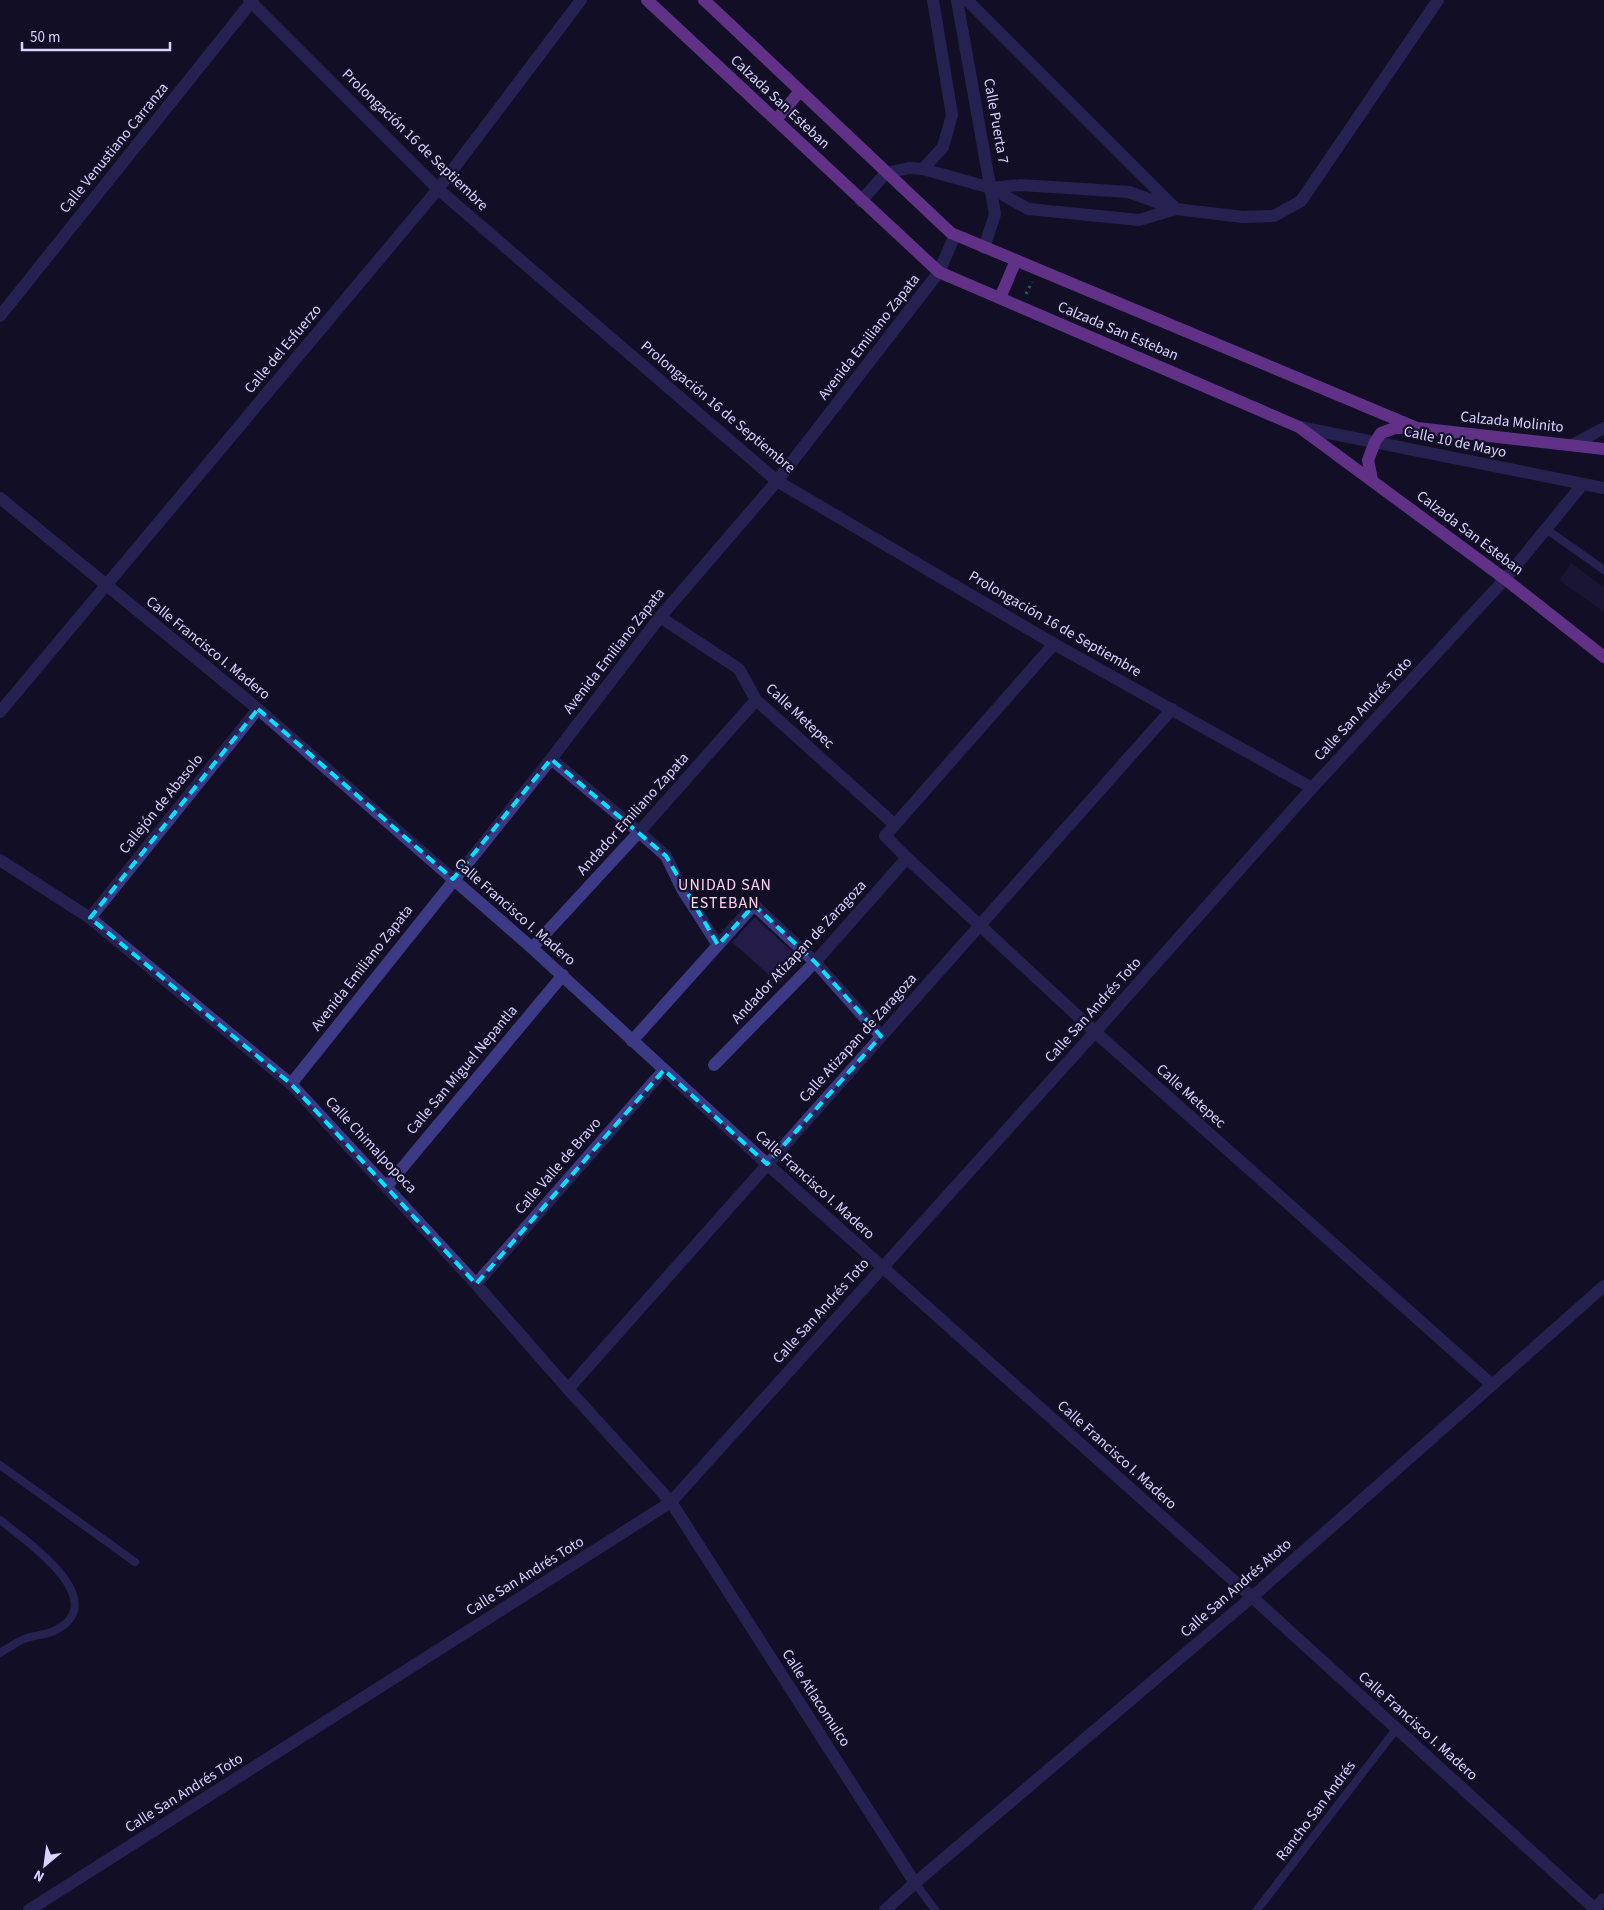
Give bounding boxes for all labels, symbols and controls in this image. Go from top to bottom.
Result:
scale bar [22,20,170,52]
text: 50 m [30,27,60,48]
street label: Calzada San Esteban [726,50,834,154]
street label: Prolongación 16 de Septiembre [337,64,493,216]
street label: Calle Puerta 7 [978,77,1014,165]
street label: Calle Venustiano Carranza [55,78,173,218]
street label: Avenida Emiliano Zapata [813,270,925,404]
street label: Calzada San Esteban [1054,296,1182,366]
street label: Calle del Esfuerzo [239,300,327,398]
street label: Prolongación 16 de Septiembre [636,336,800,478]
street label: Calzada Molinito [1459,406,1565,438]
street label: Calle 10 de Mayo [1402,421,1508,463]
street label: Calzada San Esteban [1412,486,1528,580]
street label: Prolongación 16 de Septiembre [965,566,1145,682]
street label: Avenida Emiliano Zapata [558,584,670,718]
street label: Calle Francisco I. Madero [141,591,275,705]
street label: Calle San Andrés Toto [1309,652,1417,766]
street label: Calle Metepec [761,679,839,754]
street label: Andador Emiliano Zapata [572,748,694,880]
street label: Callejón de Abasolo [114,750,208,858]
street label: Calle Francisco I. Madero [450,853,580,971]
district label: UNIDAD SAN ESTEBAN [678,874,772,914]
street label: Andador Atizapan de Zaragoza [727,875,871,1029]
street label: Avenida Emiliano Zapata [306,901,418,1035]
street label: Calle San Andrés Toto [1040,953,1146,1067]
street label: Calle Atizapan de Zaragoza [794,969,922,1107]
street label: Calle San Miguel Nepantla [402,1001,522,1139]
street label: Calle Metepec [1152,1059,1231,1133]
street label: Calle Chimalpopoca [320,1092,422,1198]
street label: Calle Valle de Bravo [510,1113,606,1219]
street label: Calle Francisco I. Madero [751,1126,879,1244]
street label: Calle San Andrés Toto [768,1254,874,1368]
street label: Calle Francisco I. Madero [1053,1396,1181,1514]
street label: Calle San Andrés Toto [462,1531,588,1621]
street label: Calle San Andrés Atoto [1176,1534,1296,1642]
street label: Calle Atlacomulco [777,1645,855,1751]
street label: Calle Francisco I. Madero [1354,1667,1482,1785]
street label: Calle San Andrés Toto [121,1748,247,1838]
street label: Rancho San Andrés [1271,1757,1361,1865]
north arrow [20,1840,70,1890]
text: N [30,1864,48,1886]

